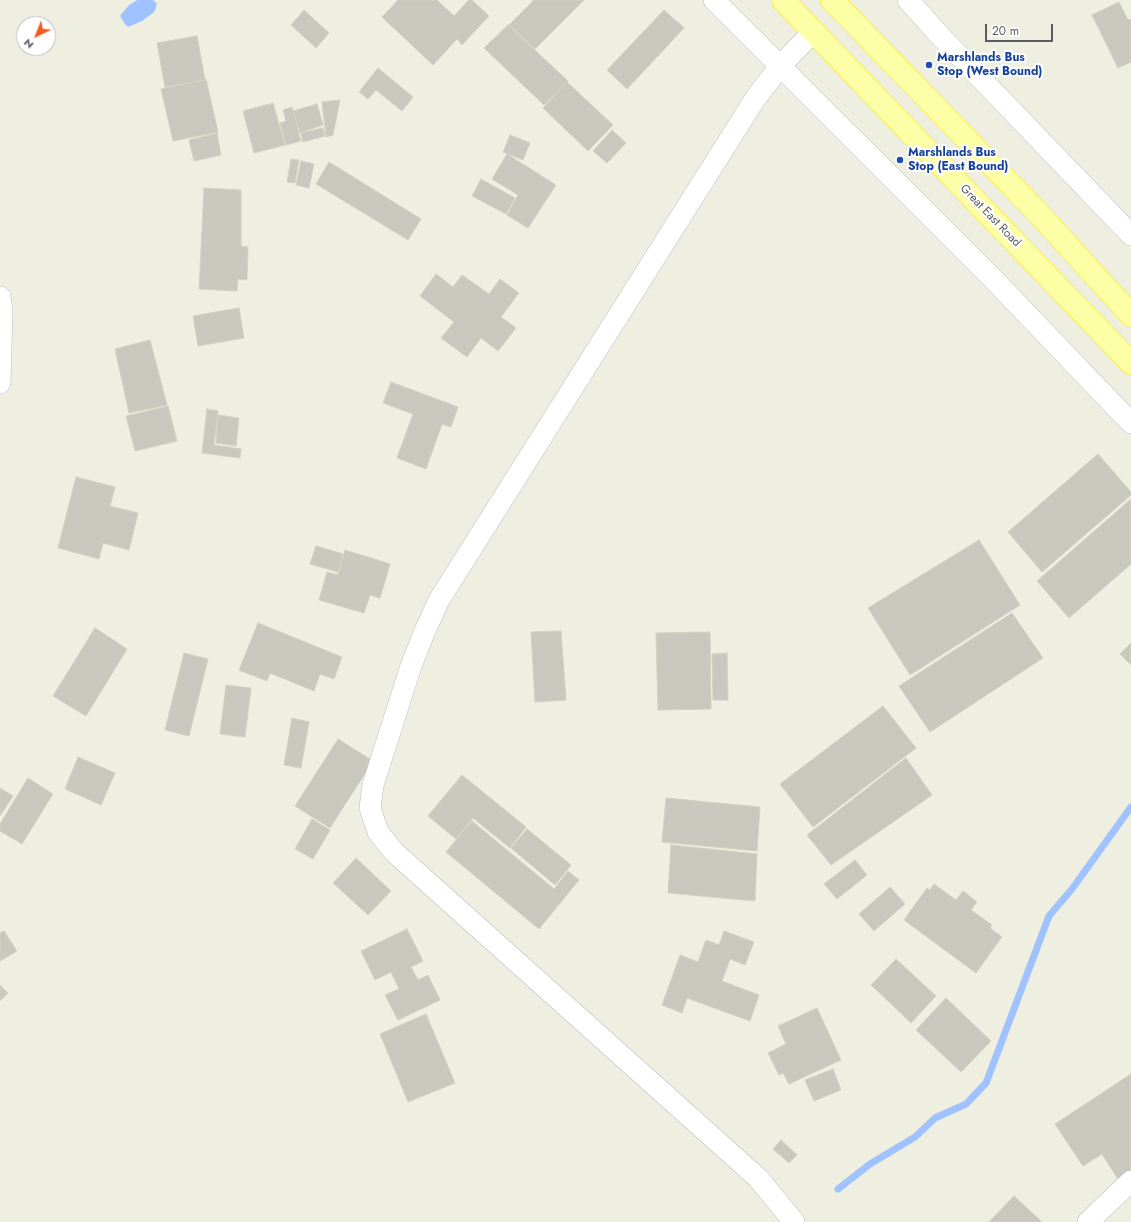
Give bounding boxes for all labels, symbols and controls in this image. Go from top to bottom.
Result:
north arrow [16,16,56,56]
scale bar [987,16,1055,42]
text: 20 m [992,22,1019,40]
text: N [20,35,37,53]
place label: Marshlands Bus Stop (West Bound) [937,51,1042,79]
marker: Marshlands Bus Stop (West Bound) [924,60,934,70]
place label: Marshlands Bus Stop (East Bound) [908,146,1008,174]
marker: Marshlands Bus Stop (East Bound) [895,155,905,165]
street label: Great East Road [957,182,1023,250]

